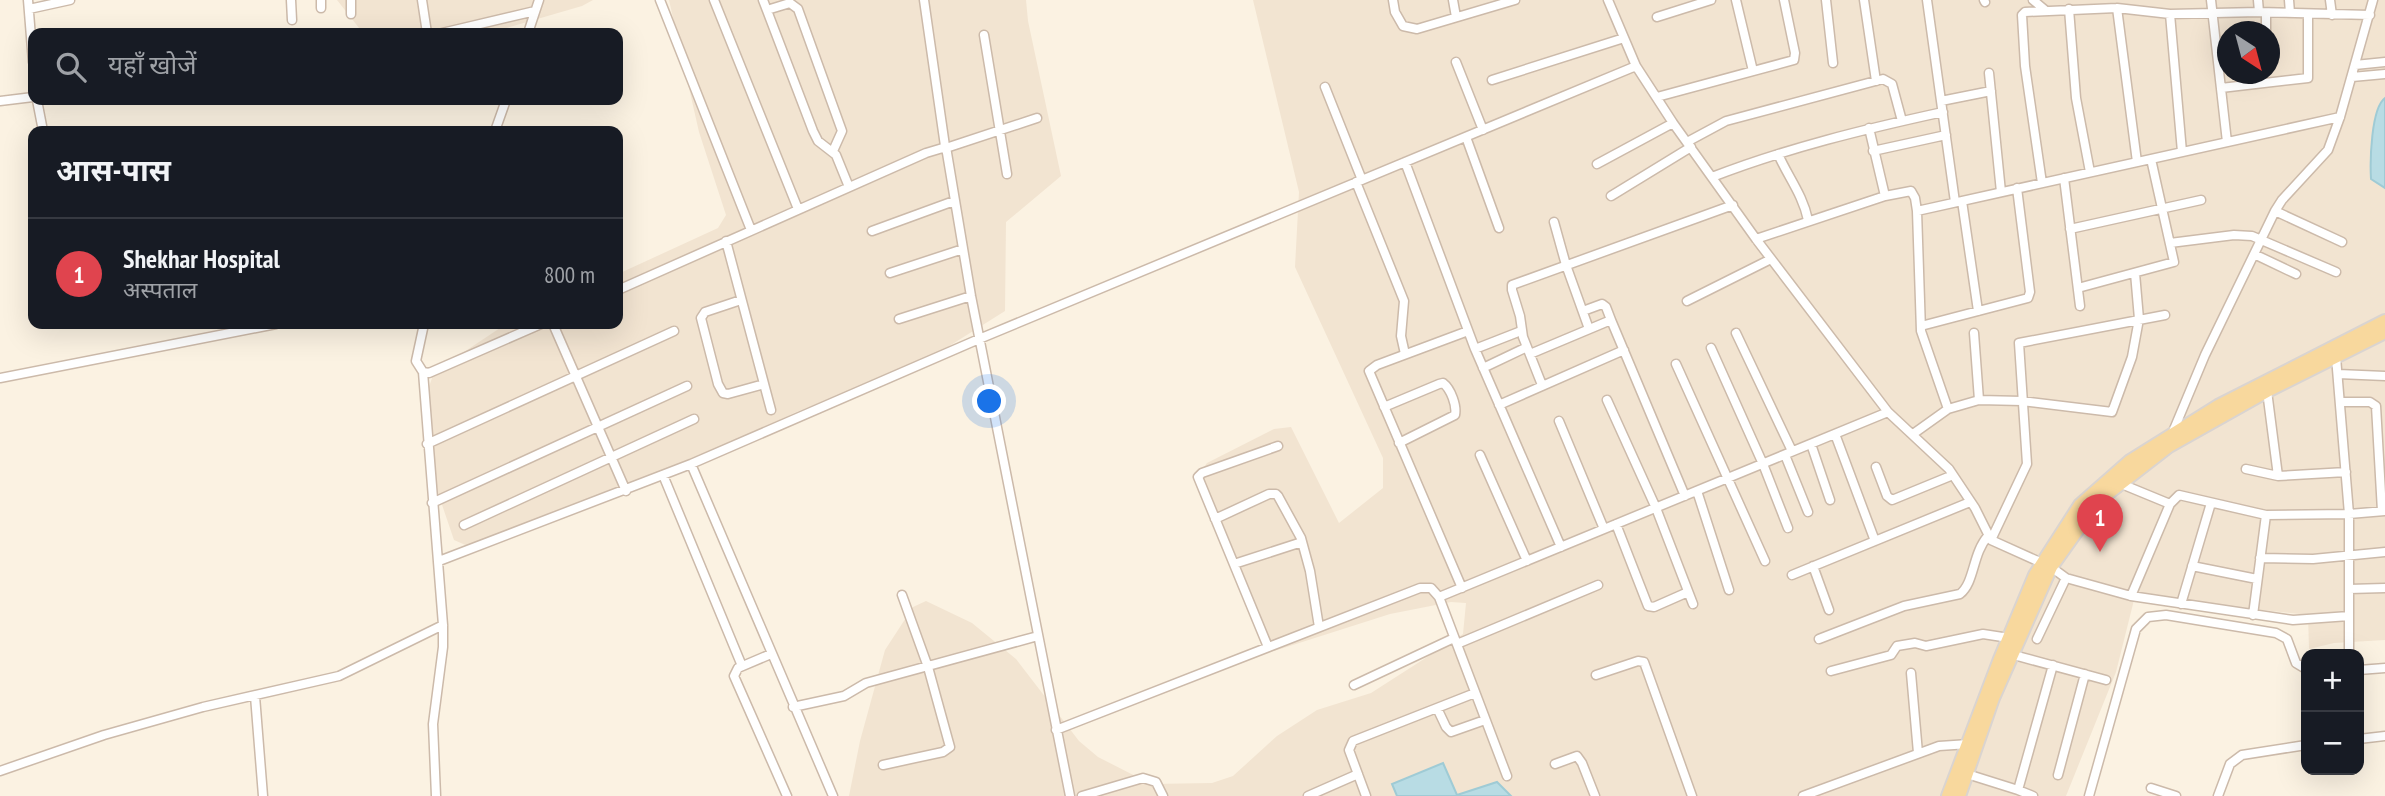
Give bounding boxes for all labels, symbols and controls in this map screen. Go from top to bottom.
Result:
north arrow [2217,21,2280,84]
search box [28,28,623,105]
icon: search [52,48,90,86]
text: यहाँ खोजें [108,48,196,81]
text: आस-पास [56,150,171,189]
text: Shekhar Hospital [123,242,280,275]
text: 1 [74,260,85,289]
text: 800 m [544,260,595,289]
text: अस्पताल [123,275,197,304]
your location [972,384,1006,418]
pin: 1 [2077,494,2123,552]
map controls [2301,649,2364,775]
button: + [2301,649,2364,712]
button: − [2301,712,2364,775]

